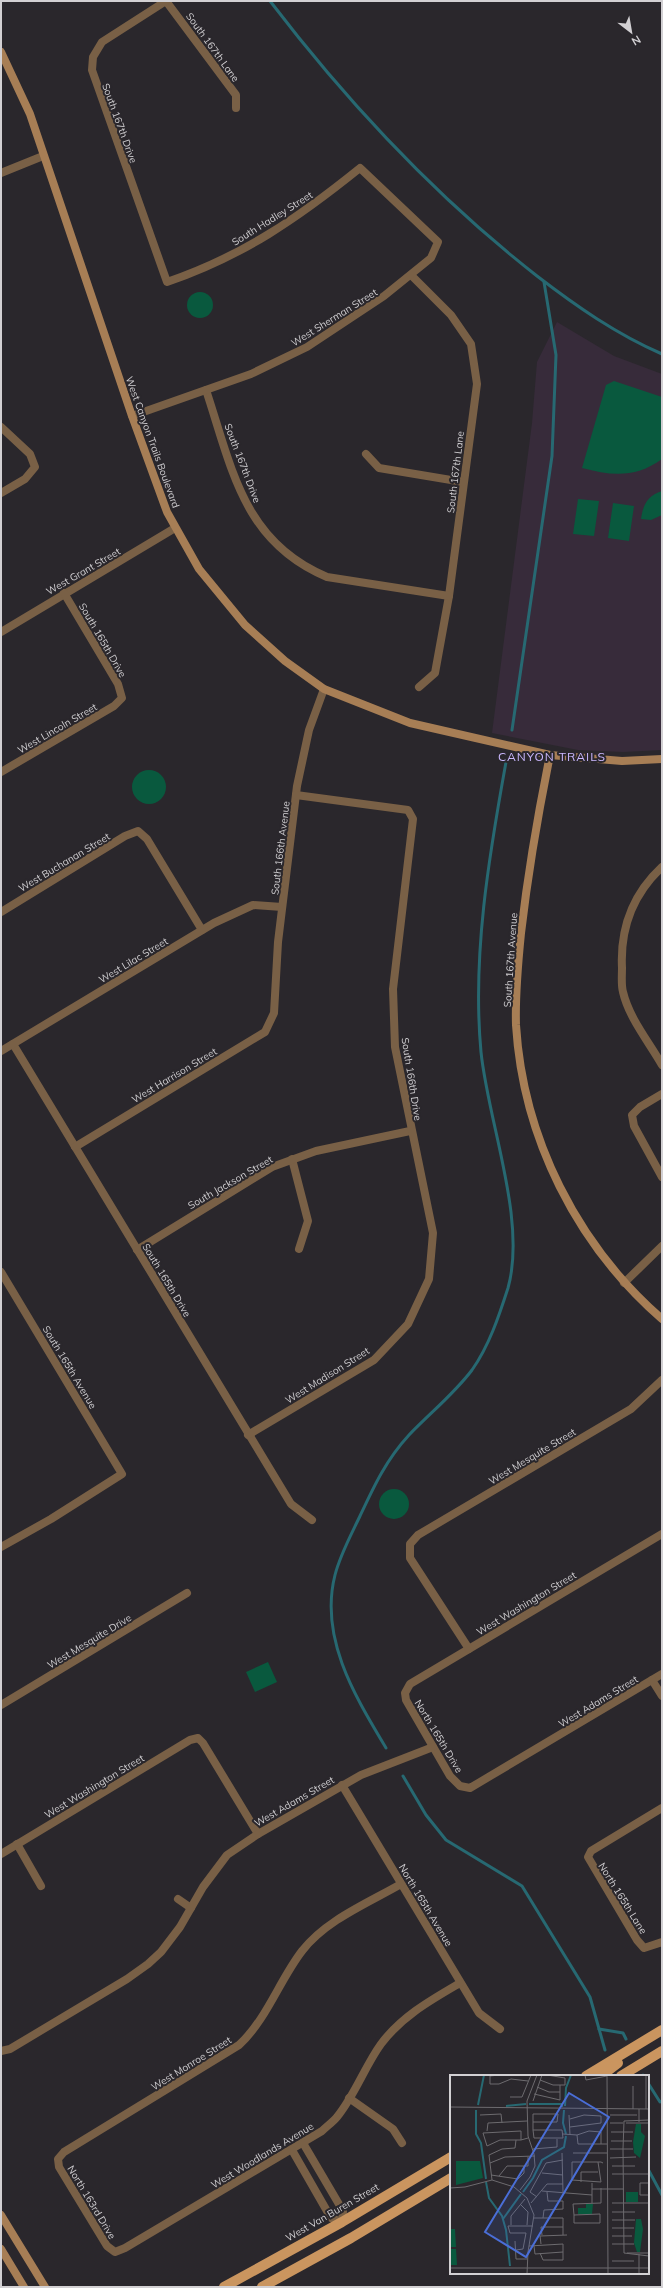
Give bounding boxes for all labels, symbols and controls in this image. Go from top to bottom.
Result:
street label: South 167th Lane [183,10,242,84]
north arrow [611,12,651,52]
text: N [629,32,643,49]
street label: South 167th Drive [99,82,140,165]
street label: South Hadley Street [230,188,315,248]
street label: West Sherman Street [289,285,380,349]
street label: West Canyon Trails Boulevard [123,375,182,510]
street label: South 167th Drive [221,422,264,505]
street label: South 167th Lane [444,430,467,514]
street label: West Grant Street [44,545,123,598]
street label: South 165th Drive [76,601,129,680]
street label: West Lincoln Street [15,700,100,756]
district label: CANYON TRAILS [498,749,606,764]
street label: South 166th Avenue [268,800,293,896]
street label: West Buchanan Street [16,830,113,895]
street label: South 167th Avenue [501,912,520,1008]
street label: West Lilac Street [96,934,171,986]
street label: South 166th Drive [399,1037,424,1121]
street label: West Harrison Street [129,1045,220,1106]
street label: South Jackson Street [186,1153,275,1212]
street label: South 165th Drive [139,1241,194,1320]
street label: South 165th Avenue [40,1323,99,1411]
street label: West Madison Street [283,1344,372,1407]
street label: West Mesquite Street [486,1425,579,1488]
street label: West Washington Street [474,1568,579,1638]
street label: West Mesquite Drive [45,1611,134,1672]
street label: West Adams Street [556,1672,641,1730]
street label: North 165th Drive [412,1697,466,1775]
street label: West Washington Street [42,1751,147,1821]
street label: West Adams Street [252,1773,337,1830]
street label: North 165th Lane [595,1860,650,1936]
street label: North 165th Avenue [396,1862,455,1949]
street label: West Monroe Street [149,2033,234,2093]
inset map [450,2075,649,2274]
street label: West Woodlands Avenue [209,2120,316,2191]
street label: North 163rd Drive [65,2163,119,2241]
street label: West Van Buren Street [283,2180,382,2244]

